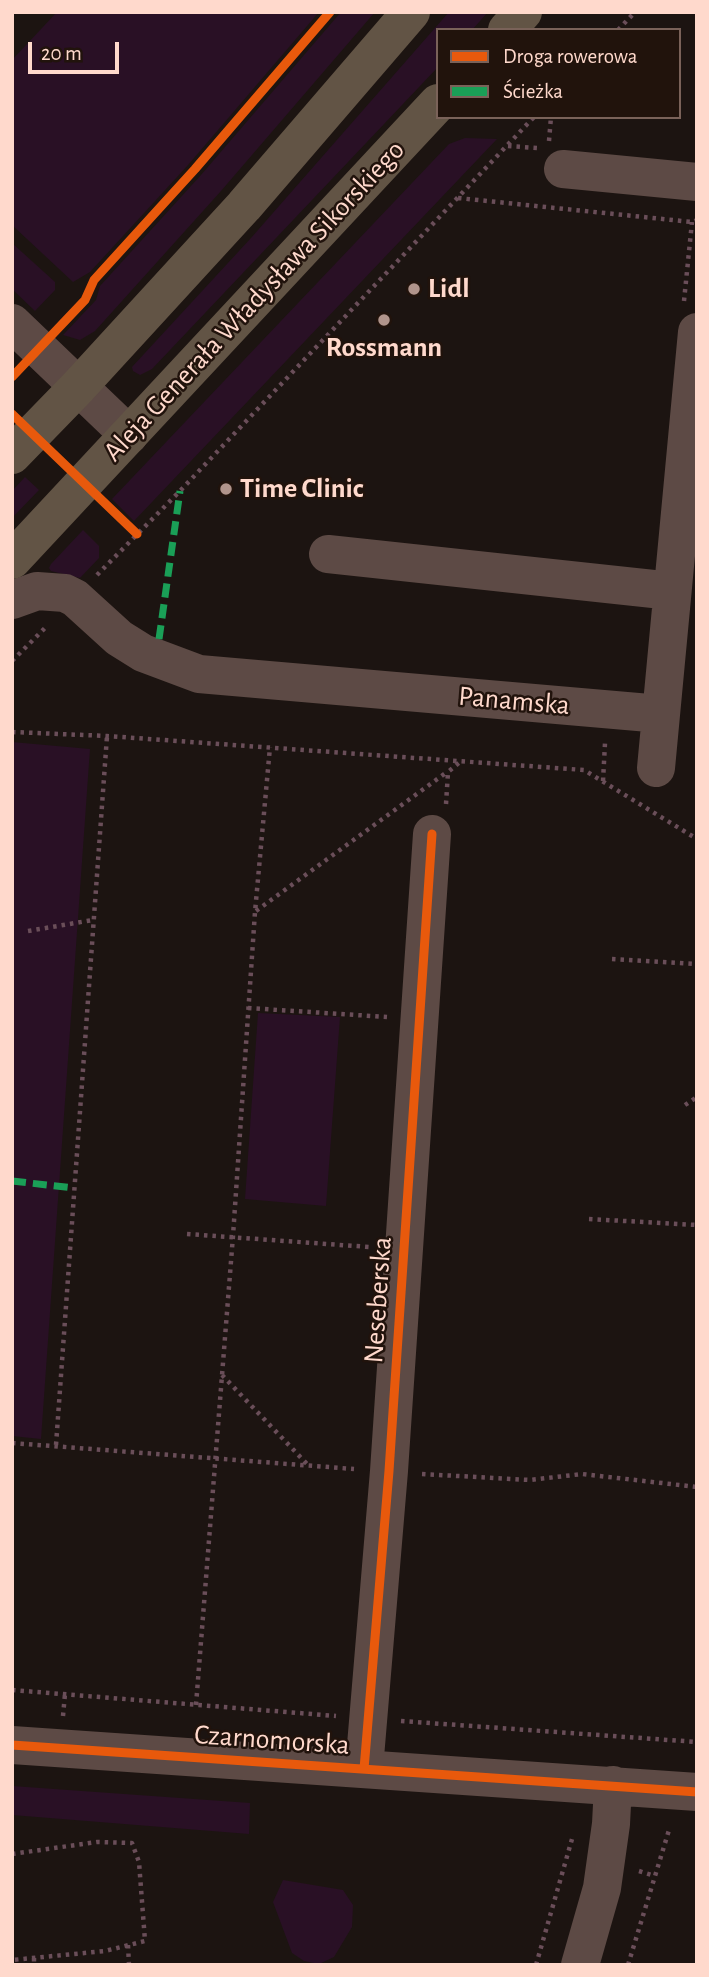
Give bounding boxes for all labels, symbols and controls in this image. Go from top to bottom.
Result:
scale bar [32,28,122,72]
legend [436,28,681,119]
text: 20 m [41,43,82,64]
text: Droga rowerowa [503,46,637,67]
text: Ścieżka [503,81,563,102]
street label: Aleja Generała Władysława Sikorskiego [96,134,412,468]
place label: Lidl [428,272,470,306]
marker: Lidl [406,281,422,297]
marker: Rossmann [376,312,392,328]
place label: Rossmann [326,331,442,365]
place label: Time Clinic [240,472,364,506]
marker: Time Clinic [218,481,234,497]
street label: Panamska [457,679,571,723]
street label: Neseberska [357,1236,399,1364]
street label: Czarnomorska [193,1718,351,1762]

